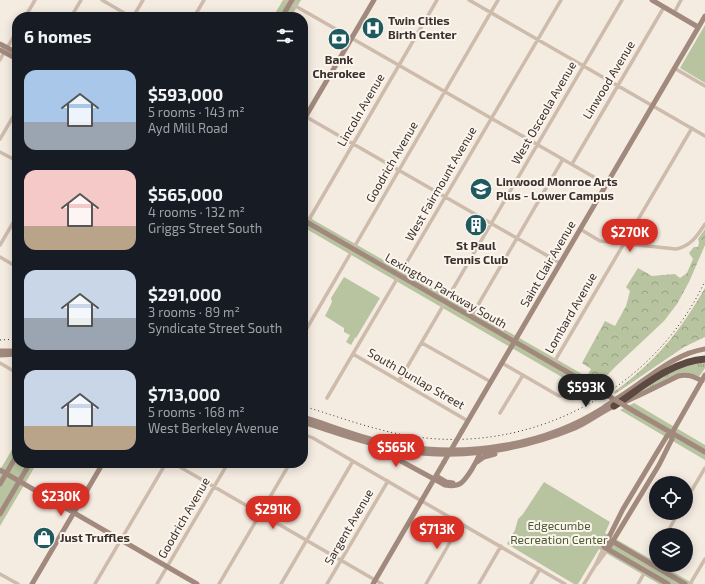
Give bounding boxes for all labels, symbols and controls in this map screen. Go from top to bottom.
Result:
place label: Twin Cities Birth Center [388,13,457,41]
hospital icon: Twin Cities Birth Center [360,15,386,41]
icon: filters [274,25,296,47]
text: 6 homes [24,26,92,46]
bank icon: Bank Cherokee [326,26,352,52]
street label: Linwood Avenue [579,38,637,121]
place label: Bank Cherokee [312,52,366,80]
street label: West Osceola Avenue [508,58,578,167]
street label: Lincoln Avenue [334,71,387,148]
text: $593,000 [148,84,223,104]
icon: home [56,86,104,134]
text: 5 rooms · 143 m² [148,104,245,120]
street label: Goodrich Avenue [362,118,420,205]
text: Ayd Mill Road [148,120,228,136]
street label: West Fairmount Avenue [402,124,479,243]
place label: Linwood Monroe Arts Plus - Lower Campus [496,174,618,202]
school or university icon: Linwood Monroe Arts Plus - Lower Campus [468,176,494,202]
text: $565,000 [148,184,223,204]
icon: home [56,186,104,234]
text: 4 rooms · 132 m² [148,204,245,220]
building icon: St Paul Tennis Club [463,212,489,238]
street label: Saint Clair Avenue [517,218,578,309]
pin: $270K [602,219,658,253]
text: Griggs Street South [148,220,262,236]
text: $270K [611,224,649,240]
place label: St Paul Tennis Club [444,238,508,266]
street label: Lexington Parkway South [383,250,510,331]
street label: Lombard Avenue [541,270,599,355]
text: $291,000 [148,284,221,304]
icon: home [56,286,104,334]
text: 3 rooms · 89 m² [148,304,240,320]
text: Syndicate Street South [148,320,282,336]
street label: South Dunlap Street [366,345,468,412]
pin: $593K [558,374,614,408]
text: $593K [567,379,605,395]
text: $713,000 [148,384,220,404]
icon: home [56,386,104,434]
text: 5 rooms · 168 m² [148,404,245,420]
text: West Berkeley Avenue [148,420,279,436]
pin: $565K [368,434,424,468]
text: $565K [377,439,415,455]
street label: Goodrich Avenue [154,474,212,561]
map controls [649,476,693,572]
button: locate [649,476,693,520]
pin: $230K [33,483,89,517]
street label: Sargent Avenue [321,486,376,567]
text: $230K [42,488,80,504]
pin: $291K [245,496,301,530]
text: $291K [255,501,291,517]
pin: $713K [409,516,465,550]
park label: Edgecumbe Recreation Center [510,518,608,546]
text: $713K [419,521,455,537]
shop icon: Just Truffles [31,525,57,551]
button: layers [649,528,693,572]
place label: Just Truffles [60,530,130,544]

